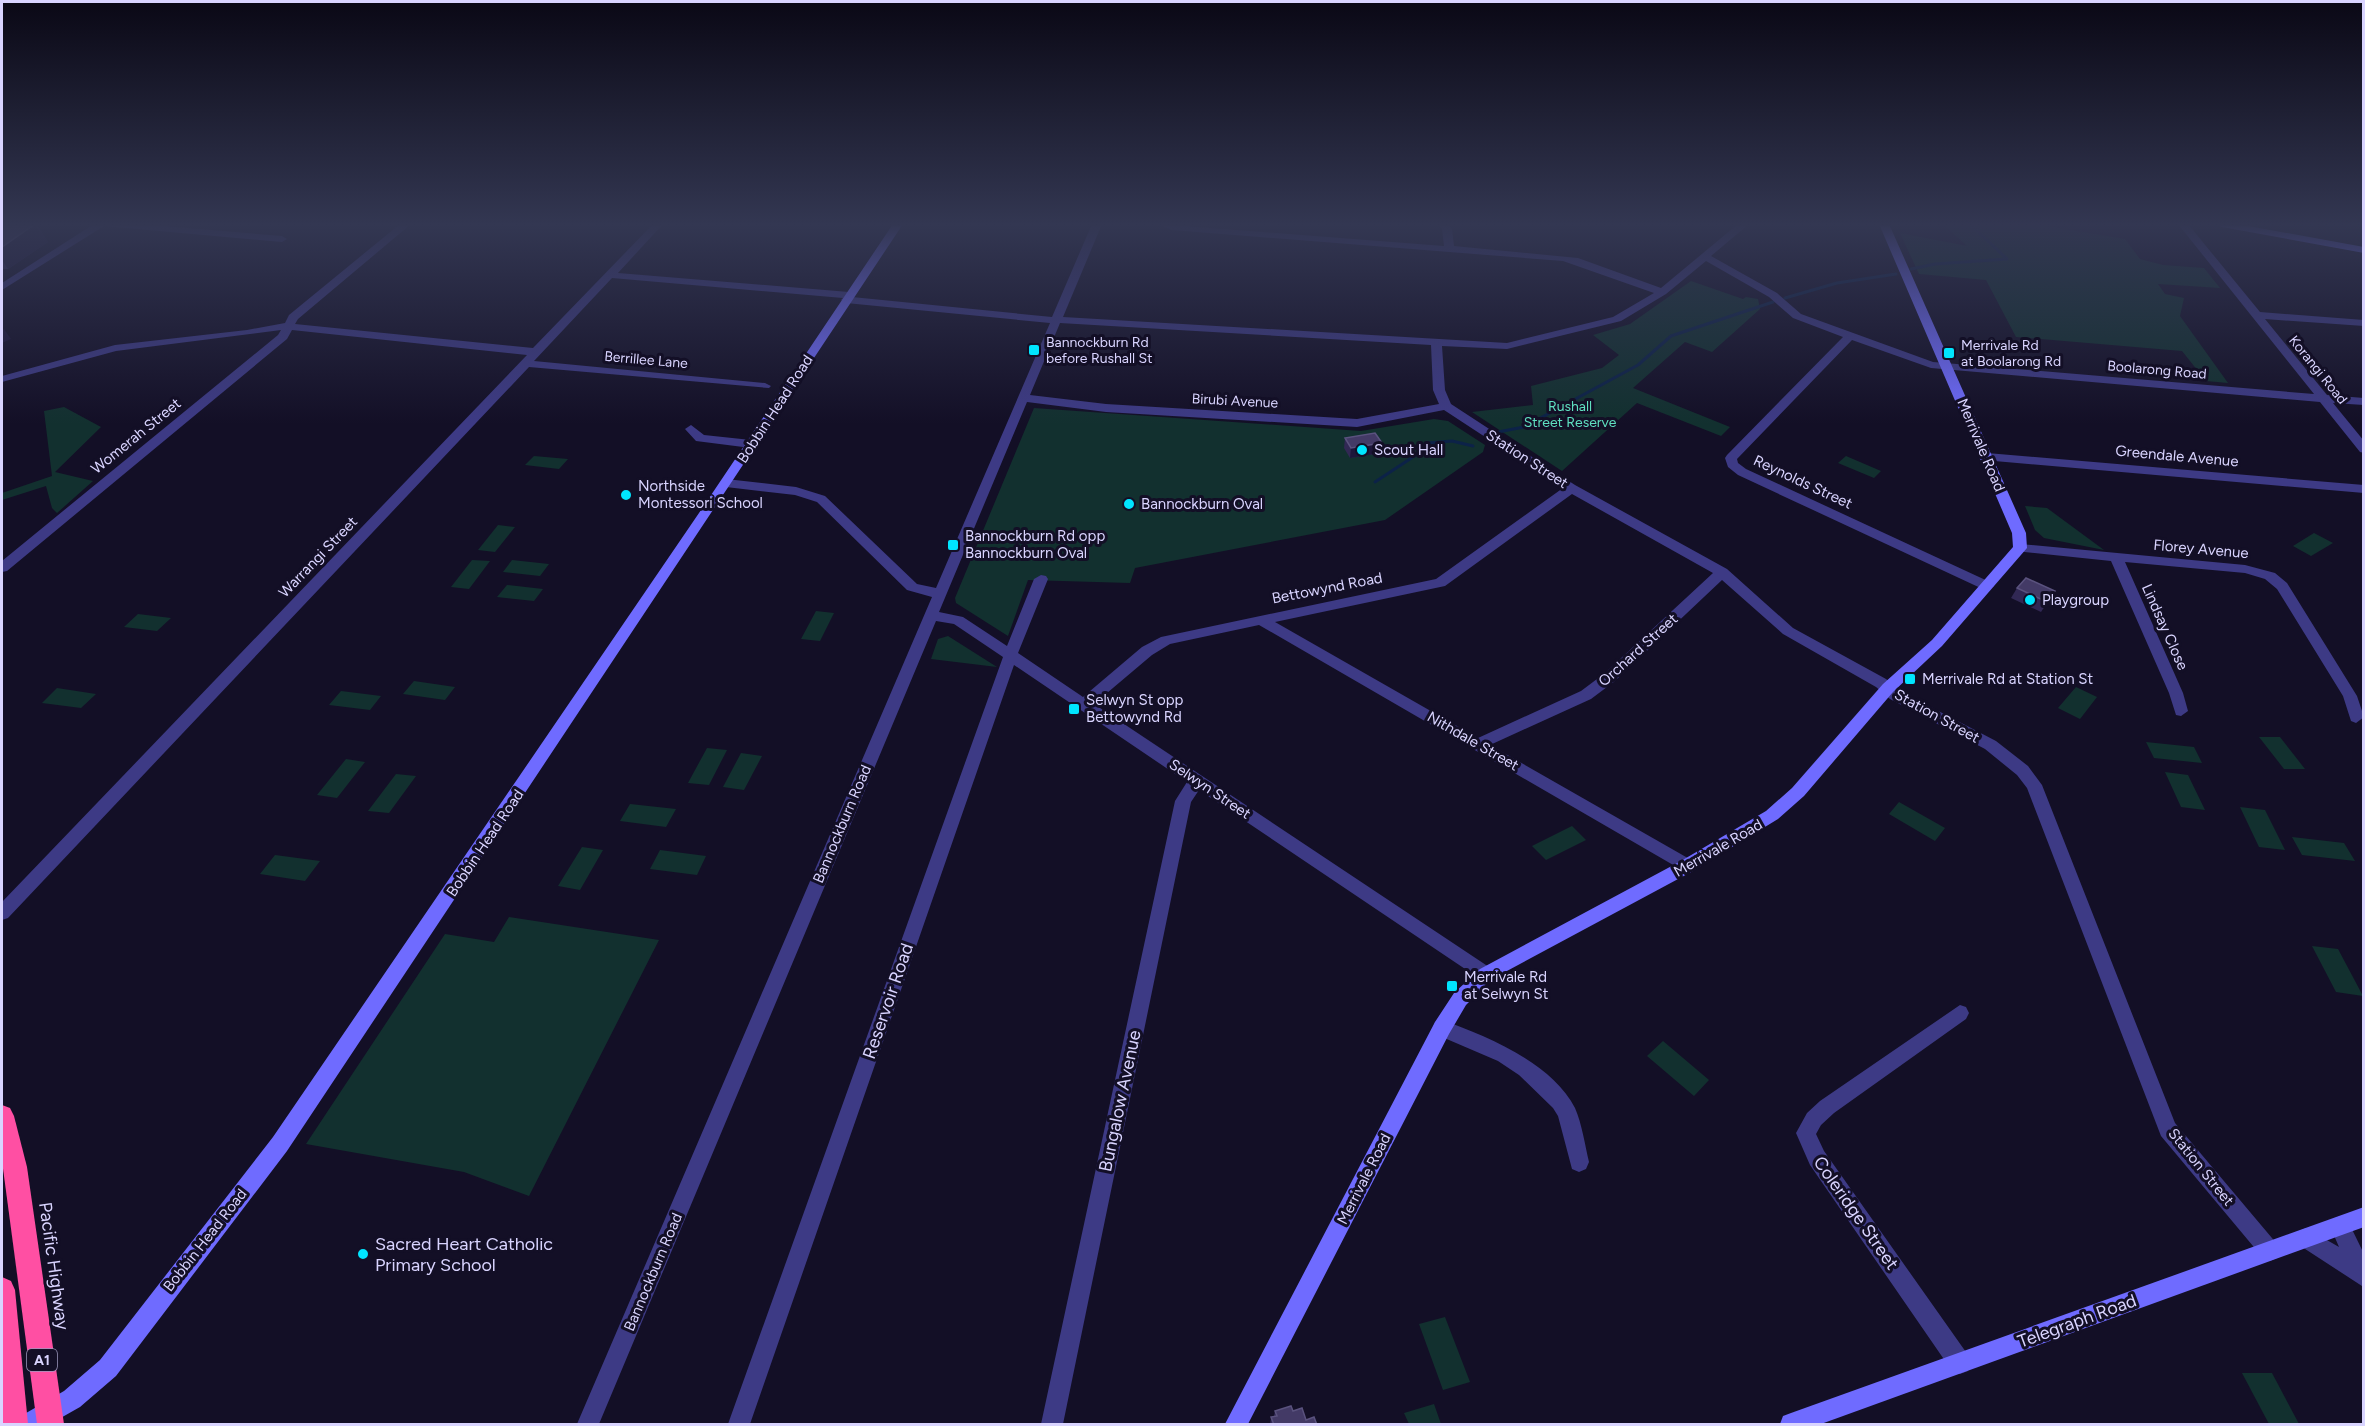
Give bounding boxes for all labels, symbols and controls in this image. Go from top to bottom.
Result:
street label: Korangi Road [2285,332,2351,408]
place label: Bannockburn Rd before Rushall St [1046,334,1152,367]
place label: Merrivale Rd at Boolarong Rd [1961,337,2061,370]
marker: Bannockburn Rd before Rushall St [1027,343,1041,357]
marker: Merrivale Rd at Boolarong Rd [1942,346,1956,360]
street label: Berrillee Lane [604,348,689,372]
street label: Bobbin Head Road [733,352,817,466]
street label: Boolarong Road [2107,357,2207,383]
street label: Birubi Avenue [1191,390,1279,412]
street label: Womerah Street [87,394,185,478]
street label: Merrivale Road [1953,396,2009,494]
park label: Rushall Street Reserve [1524,398,1617,431]
street label: Station Street [1483,426,1572,492]
place label: Scout Hall [1374,441,1443,459]
street label: Greendale Avenue [2115,442,2239,470]
marker: Scout Hall [1355,443,1369,457]
street label: Reynolds Street [1751,451,1856,513]
place label: Northside Montessori School [638,477,763,512]
marker: Northside Montessori School [619,488,633,502]
place label: Bannockburn Oval [1141,495,1263,513]
marker: Bannockburn Oval [1122,497,1136,511]
street label: Warrangi Street [275,513,361,601]
place label: Bannockburn Rd opp Bannockburn Oval [965,527,1105,562]
street label: Florey Avenue [2153,536,2249,562]
marker: Bannockburn Rd opp Bannockburn Oval [946,538,960,552]
street label: Bettowynd Road [1270,568,1384,608]
street label: Lindsay Close [2138,581,2192,673]
place label: Playgroup [2042,591,2109,609]
marker: Playgroup [2023,593,2037,607]
street label: Orchard Street [1595,610,1682,690]
place label: Merrivale Rd at Station St [1922,670,2094,688]
marker: Merrivale Rd at Station St [1903,672,1917,686]
street label: Station Street [1891,685,1983,747]
place label: Selwyn St opp Bettowynd Rd [1086,691,1184,726]
marker: Selwyn St opp Bettowynd Rd [1067,702,1081,716]
street label: Nithdale Street [1424,708,1522,775]
street label: Selwyn Street [1166,755,1254,823]
street label: Bannockburn Road [809,762,875,886]
street label: Bobbin Head Road [443,786,527,900]
street label: Merrivale Road [1670,815,1766,881]
street label: Reservoir Road [858,940,918,1062]
place label: Merrivale Rd at Selwyn St [1464,968,1549,1003]
marker: Merrivale Rd at Selwyn St [1445,979,1459,993]
street label: Bungalow Avenue [1094,1028,1146,1174]
street label: Station Street [2164,1125,2238,1210]
street label: Merrivale Road [1333,1131,1395,1227]
street label: Coleridge Street [1809,1152,1903,1274]
street label: Bobbin Head Road [159,1185,251,1295]
street label: Pacific Highway [34,1201,74,1332]
street label: Bannockburn Road [620,1210,686,1334]
place label: Sacred Heart Catholic Primary School [375,1233,553,1276]
marker: Sacred Heart Catholic Primary School [356,1247,370,1261]
street label: Telegraph Road [2015,1289,2139,1353]
road number: A1 [27,1349,57,1371]

